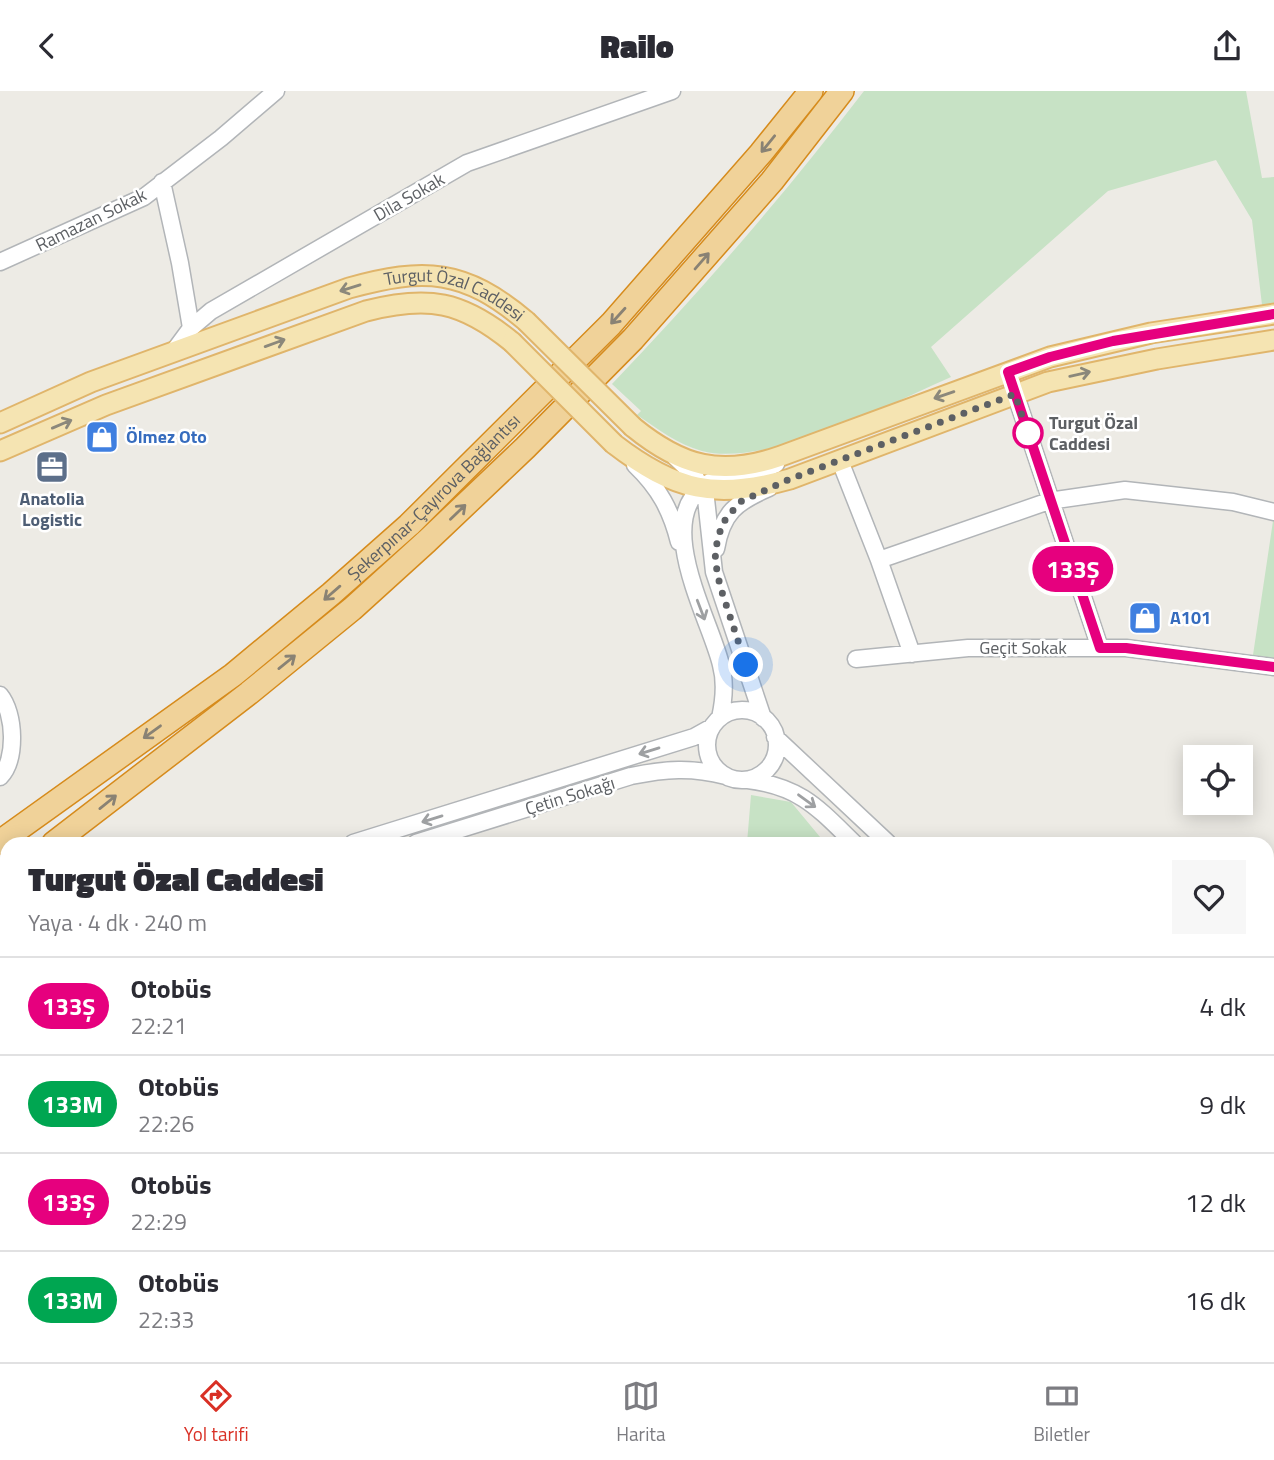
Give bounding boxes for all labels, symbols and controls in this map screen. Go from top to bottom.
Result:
text: Railo [600,22,674,70]
icon: back [28,27,66,65]
icon: share [1208,27,1246,65]
one-way arrow [760,135,775,153]
street label: Dila Sokak [368,165,450,228]
street label: Ramazan Sokak [31,181,151,258]
one-way arrow [694,252,710,270]
street label: Turgut Özal Caddesi [382,261,531,328]
one-way arrow [339,282,361,295]
one-way arrow [610,307,627,324]
one-way arrow [264,336,286,349]
one-way arrow [1068,367,1091,380]
one-way arrow [933,390,955,403]
street label: Şekerpınar-Çayırova Bağlantısı [341,407,526,587]
place label: Turgut Özal Caddesi [1049,409,1138,457]
one-way arrow [51,416,73,429]
shop icon: Ölmez Oto [83,418,121,456]
marker: Turgut Özal Caddesi [1013,418,1043,448]
place label: Ölmez Oto [126,423,207,450]
office icon: Anatolia Logistic [33,448,71,486]
place label: Anatolia Logistic [20,485,84,533]
one-way arrow [449,503,466,520]
line badge: 133Ş [1024,546,1122,592]
text: 133Ş [1046,551,1100,587]
one-way arrow [323,585,341,601]
one-way arrow [696,598,709,620]
shop icon: A101 [1126,599,1164,637]
place label: A101 [1170,604,1211,631]
street label: Geçit Sokak [979,634,1067,661]
your location [728,647,763,682]
one-way arrow [277,654,295,669]
one-way arrow [143,725,162,739]
map controls [1183,745,1253,815]
button: locate [1183,745,1253,815]
one-way arrow [638,746,660,759]
street label: Çetin Sokağı [522,769,618,822]
one-way arrow [98,794,116,809]
one-way arrow [797,794,816,808]
one-way arrow [421,814,443,826]
text: Turgut Özal Caddesi [28,854,324,904]
button: heart [1172,860,1246,934]
text: Yaya · 4 dk · 240 m [28,905,207,940]
text: Otobüs [130,969,211,1008]
text: 4 dk [1200,987,1246,1026]
text: 133Ş [42,988,95,1024]
text: 22:21 [130,1008,187,1043]
text: Otobüs [138,1067,219,1106]
text: 9 dk [1200,1085,1246,1124]
text: 133M [42,1086,103,1122]
text: 22:26 [138,1106,194,1141]
text: Otobüs [130,1165,211,1204]
text: 12 dk [1185,1183,1246,1222]
text: 133Ş [42,1184,95,1220]
text: 22:29 [130,1204,187,1239]
text: Otobüs [138,1263,219,1302]
text: 16 dk [1185,1281,1246,1320]
text: 133M [42,1282,103,1318]
text: 22:33 [138,1302,194,1337]
tab: Yol tarifi [184,1377,249,1448]
tab: Harita [616,1377,666,1448]
tab: Biletler [1033,1377,1090,1448]

